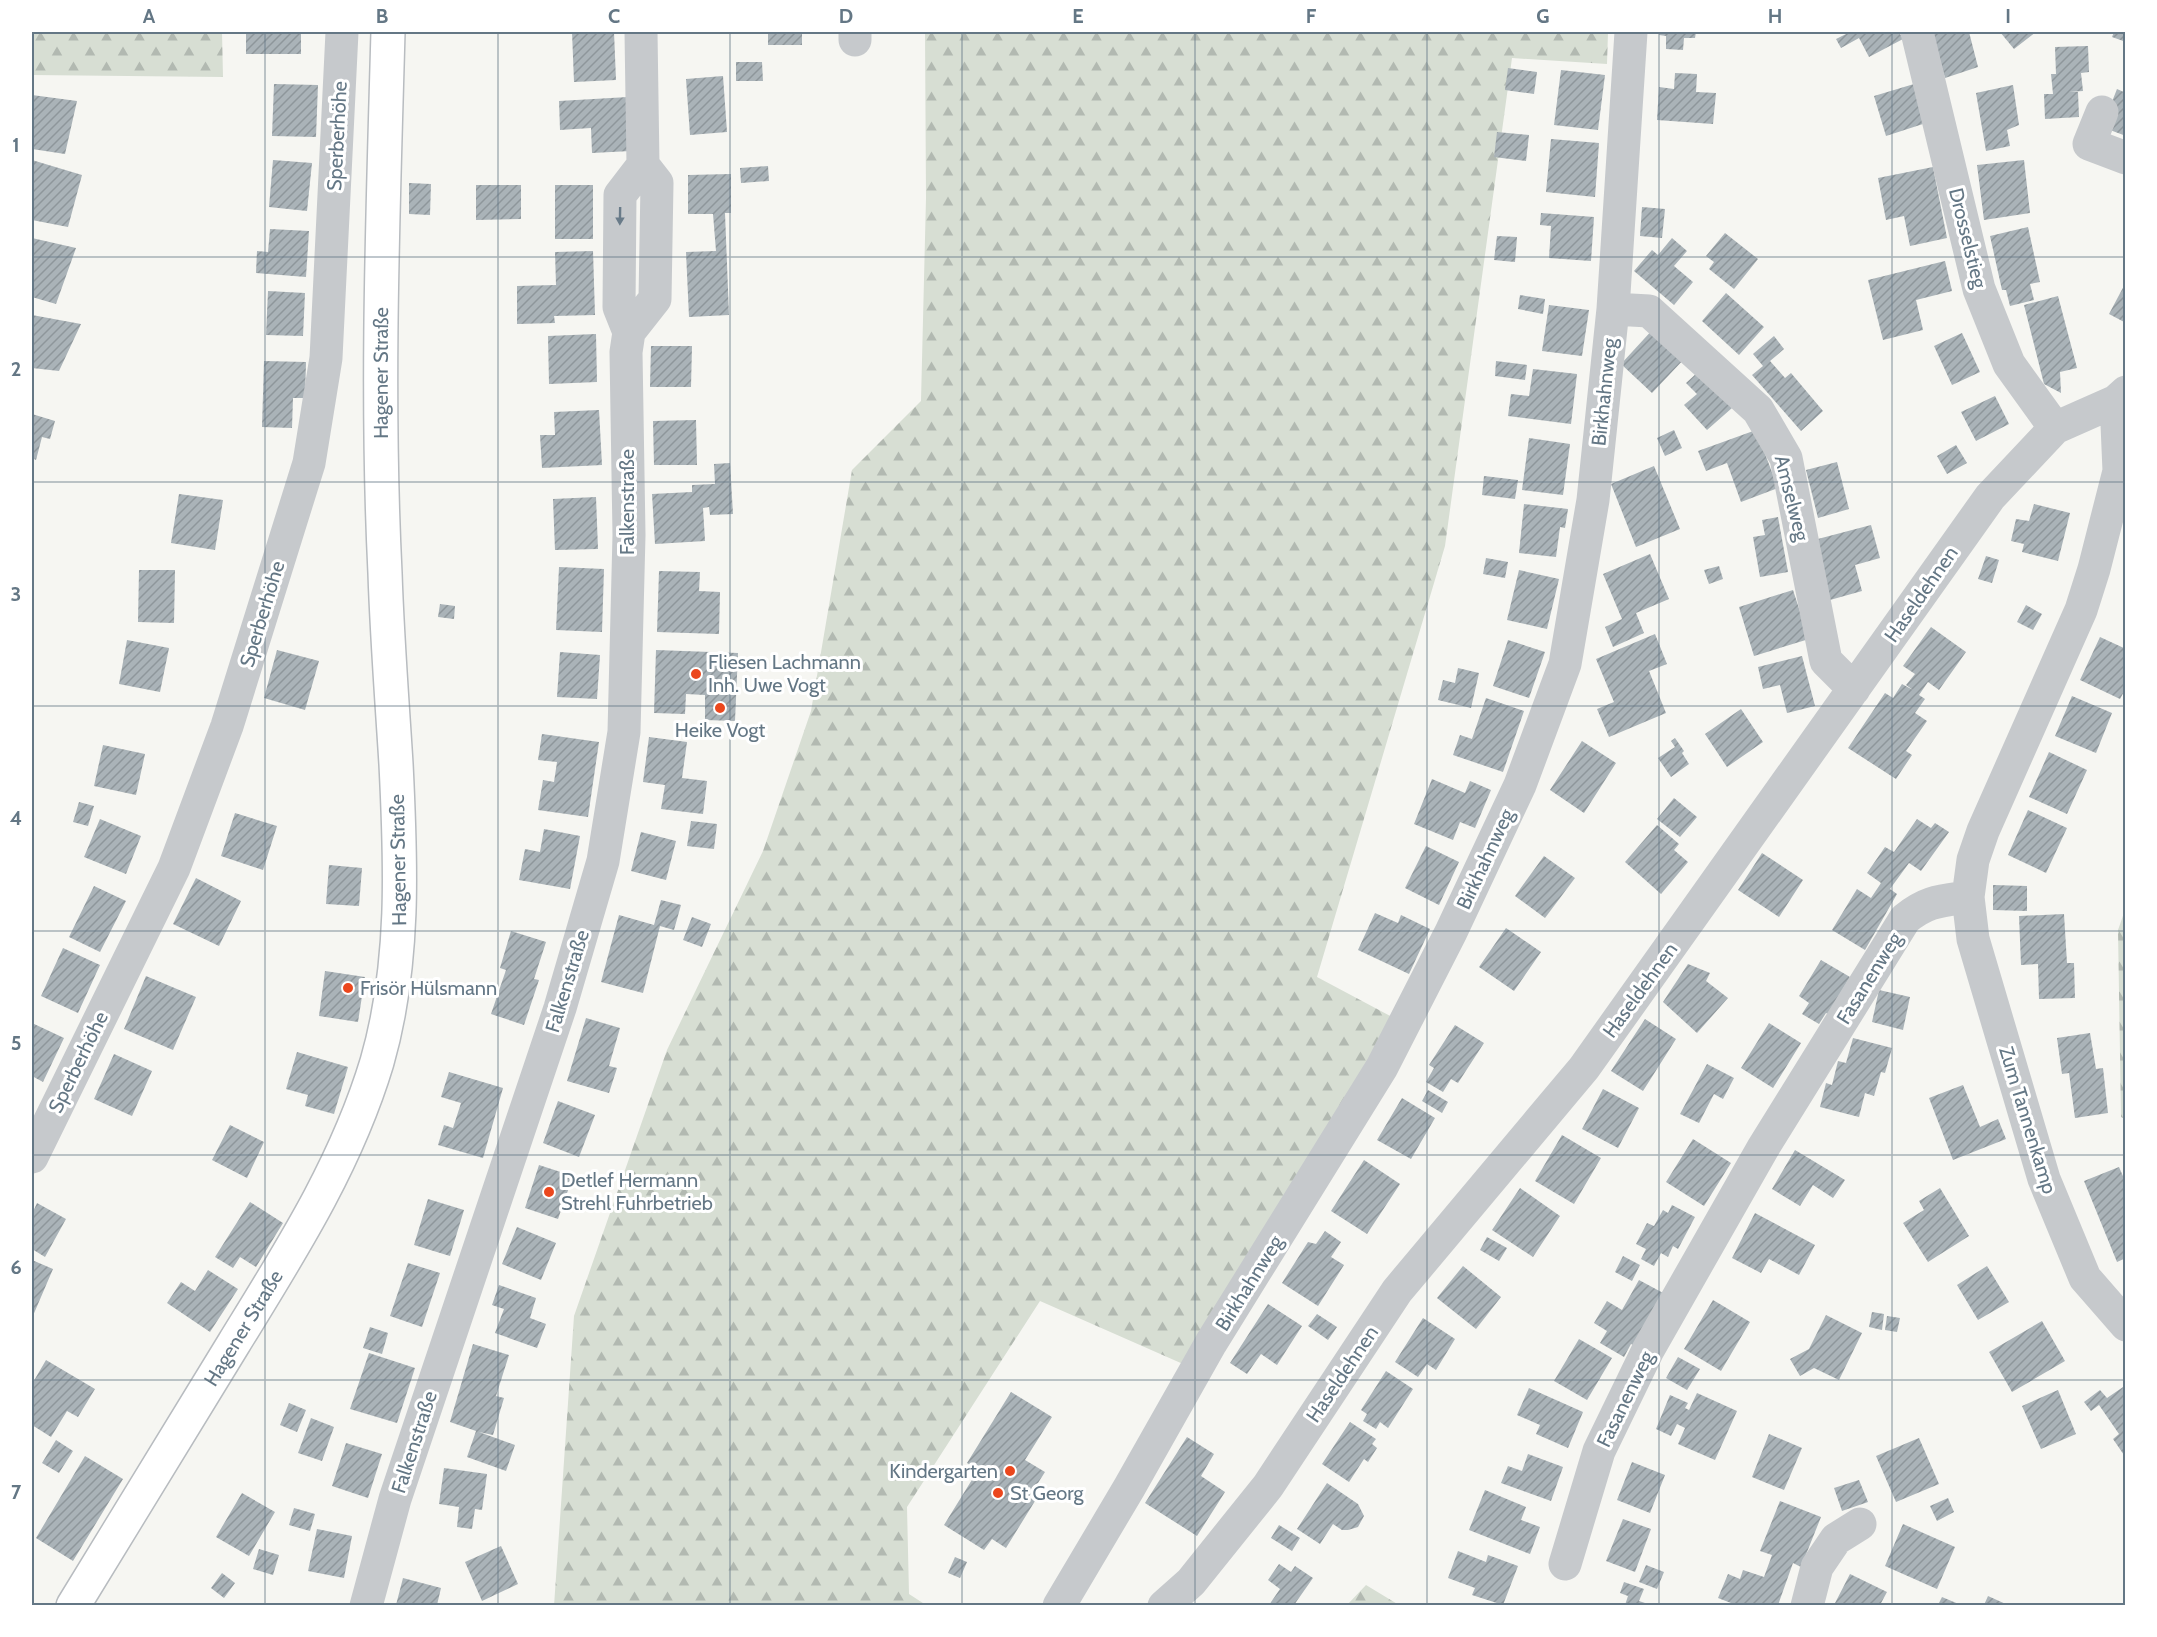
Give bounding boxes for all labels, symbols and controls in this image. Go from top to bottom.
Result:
text: A [143,4,156,28]
text: B [376,4,388,28]
text: C [608,4,620,28]
text: D [839,4,853,28]
text: E [1072,4,1084,28]
text: F [1306,4,1317,28]
text: G [1536,4,1550,28]
text: H [1768,4,1782,28]
text: I [2005,4,2011,28]
street label: Sperberhöhe [322,81,352,191]
text: 1 [12,133,20,157]
street label: Drosselstieg [1944,185,1992,292]
one-way arrow [615,207,625,226]
street label: Hagener Straße [369,307,393,439]
street label: Birkhahnweg [1586,336,1622,447]
text: 2 [11,357,21,381]
street label: Falkenstraße [615,449,639,555]
street label: Amselweg [1770,453,1814,544]
street label: Haseldehnen [1879,541,1963,647]
street label: Sperberhöhe [234,558,290,670]
text: 3 [11,582,21,606]
place label: Fliesen Lachmann Inh. Uwe Vogt [708,650,861,697]
marker: Fliesen Lachmann Inh. Uwe Vogt [689,667,703,681]
marker: Heike Vogt [713,701,727,715]
place label: Heike Vogt [675,718,765,742]
street label: Hagener Straße [385,794,411,926]
street label: Birkhahnweg [1451,804,1519,913]
text: 4 [10,806,22,830]
street label: Falkenstraße [540,927,594,1035]
street label: Fasanenweg [1831,927,1907,1028]
street label: Haseldehnen [1598,938,1682,1042]
place label: Frisör Hülsmann [360,976,497,1000]
marker: Frisör Hülsmann [341,981,355,995]
street label: Sperberhöhe [43,1007,113,1117]
text: 5 [11,1031,21,1055]
street label: Zum Tannenkamp [1994,1043,2062,1197]
place label: Detlef Hermann Strehl Fuhrbetrieb [561,1168,713,1215]
marker: Detlef Hermann Strehl Fuhrbetrieb [542,1185,556,1199]
street label: Birkhahnweg [1210,1230,1288,1335]
text: 6 [10,1255,22,1279]
street label: Hagener Straße [199,1266,288,1390]
street label: Haseldehnen [1301,1321,1383,1427]
street label: Fasanenweg [1591,1346,1659,1451]
street label: Falkenstraße [386,1388,442,1496]
place label: Kindergarten [889,1459,998,1483]
marker: Kindergarten [1003,1464,1017,1478]
text: 7 [11,1480,22,1504]
place label: St Georg [1010,1481,1084,1505]
marker: St Georg [991,1486,1005,1500]

